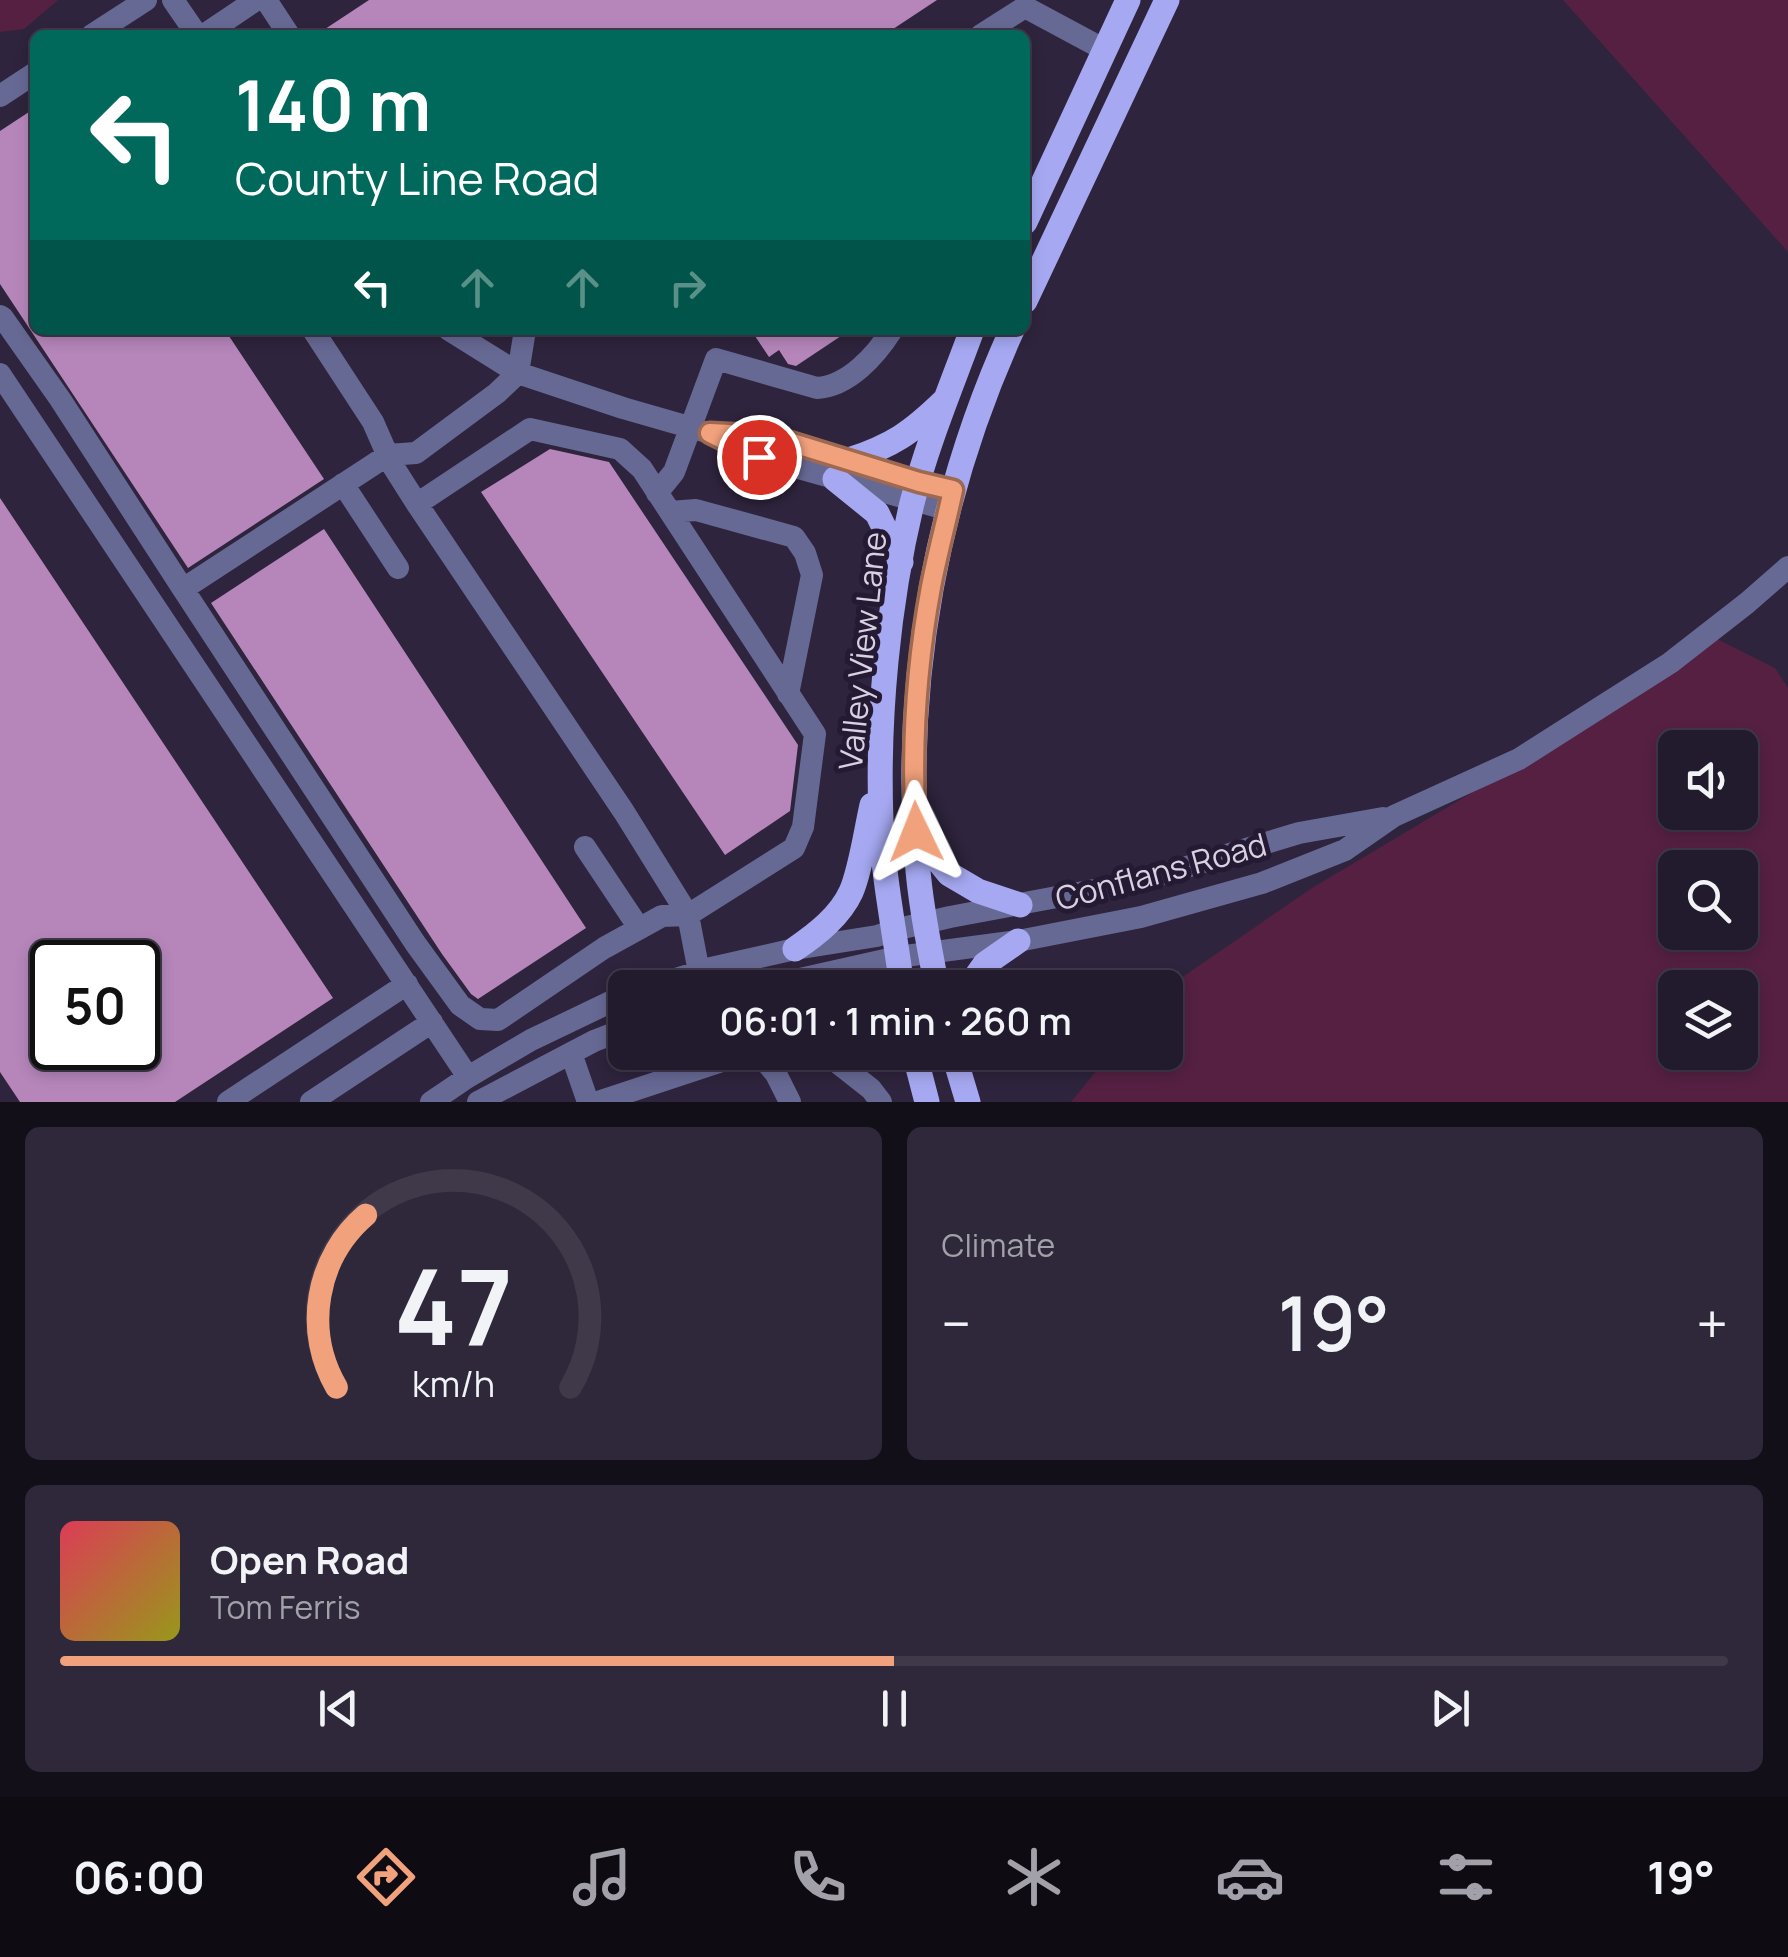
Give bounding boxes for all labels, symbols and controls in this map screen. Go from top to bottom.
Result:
text: 140 m [235,56,431,152]
icon: left [70,70,200,200]
text: County Line Road [235,147,599,209]
icon: left [345,260,400,315]
icon: ahead [450,260,505,315]
icon: ahead [555,260,610,315]
icon: right [660,260,715,315]
pin [717,415,802,500]
icon: arrive [732,430,787,485]
street label: Valley View Lane [828,530,896,772]
map controls [1658,730,1758,1070]
button: sound [1658,730,1758,830]
position arrow [864,780,968,884]
street label: Conflans Road [1050,822,1271,920]
button: search [1658,850,1758,950]
speed limit sign: 50 [30,940,160,1070]
button: layers [1658,970,1758,1070]
text: 06:01 · 1 min · 260 m [719,994,1072,1046]
text: Climate [942,1223,1055,1267]
text: 47 [394,1234,513,1376]
text: 19° [1278,1271,1390,1374]
text: − [942,1285,971,1361]
text: + [1696,1285,1728,1361]
text: km/h [412,1359,495,1408]
text: Open Road [210,1533,409,1585]
text: Tom Ferris [210,1585,361,1629]
icon: previous [311,1681,366,1736]
icon: pause [867,1681,922,1736]
icon: next [1423,1681,1478,1736]
icon: directions [351,1842,421,1912]
icon: music [567,1842,637,1912]
icon: phone [783,1842,853,1912]
icon: climate [999,1842,1069,1912]
icon: car [1215,1842,1285,1912]
icon: filters [1431,1842,1501,1912]
text: 06:00 [73,1846,205,1908]
text: 19° [1647,1846,1715,1908]

